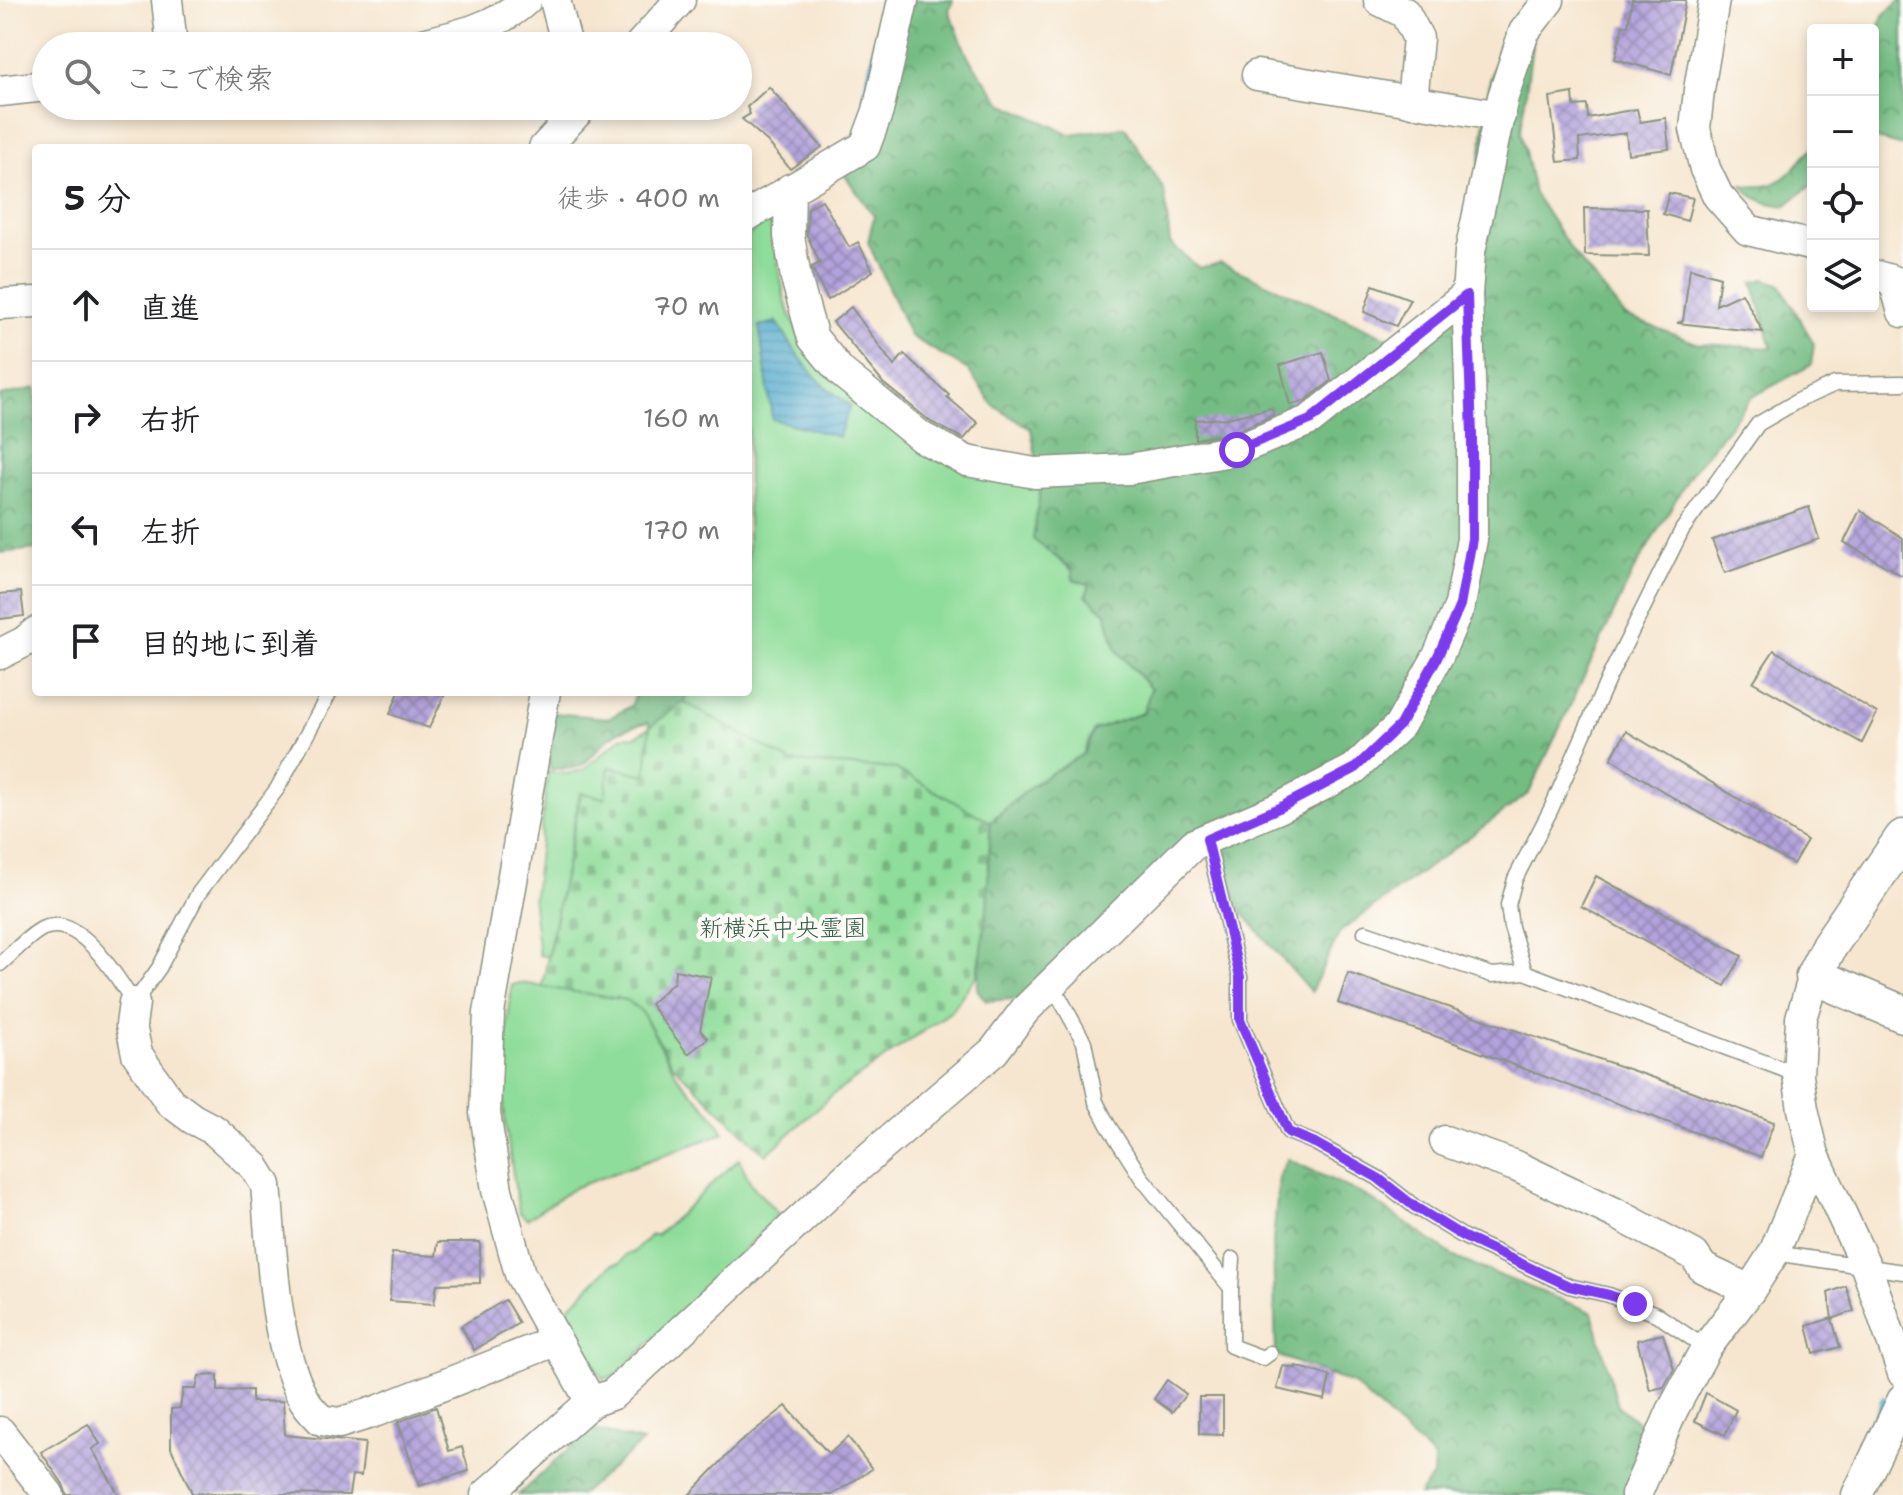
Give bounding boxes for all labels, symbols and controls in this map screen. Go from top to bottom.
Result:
map controls [1807,24,1879,312]
button: + [1807,24,1879,96]
search box [32,32,752,120]
icon: search [60,54,104,98]
text: ここで検索 [124,58,274,99]
button: − [1807,96,1879,168]
button: locate [1807,168,1879,240]
text: 5 分 [64,175,131,221]
text: 徒歩 · 400 m [557,180,720,215]
button: layers [1807,240,1879,312]
icon: ahead [64,283,108,327]
text: 直進 [140,287,200,328]
text: 70 m [653,288,720,323]
icon: right [64,395,108,439]
text: 右折 [140,399,200,440]
text: 160 m [643,400,720,435]
route start [1219,432,1255,468]
icon: left [64,507,108,551]
text: 左折 [140,511,200,552]
text: 170 m [643,512,720,547]
icon: arrive [64,619,108,663]
text: 目的地に到着 [140,623,320,664]
park label: 新横浜中央霊園 [699,912,867,944]
route end [1617,1286,1653,1322]

